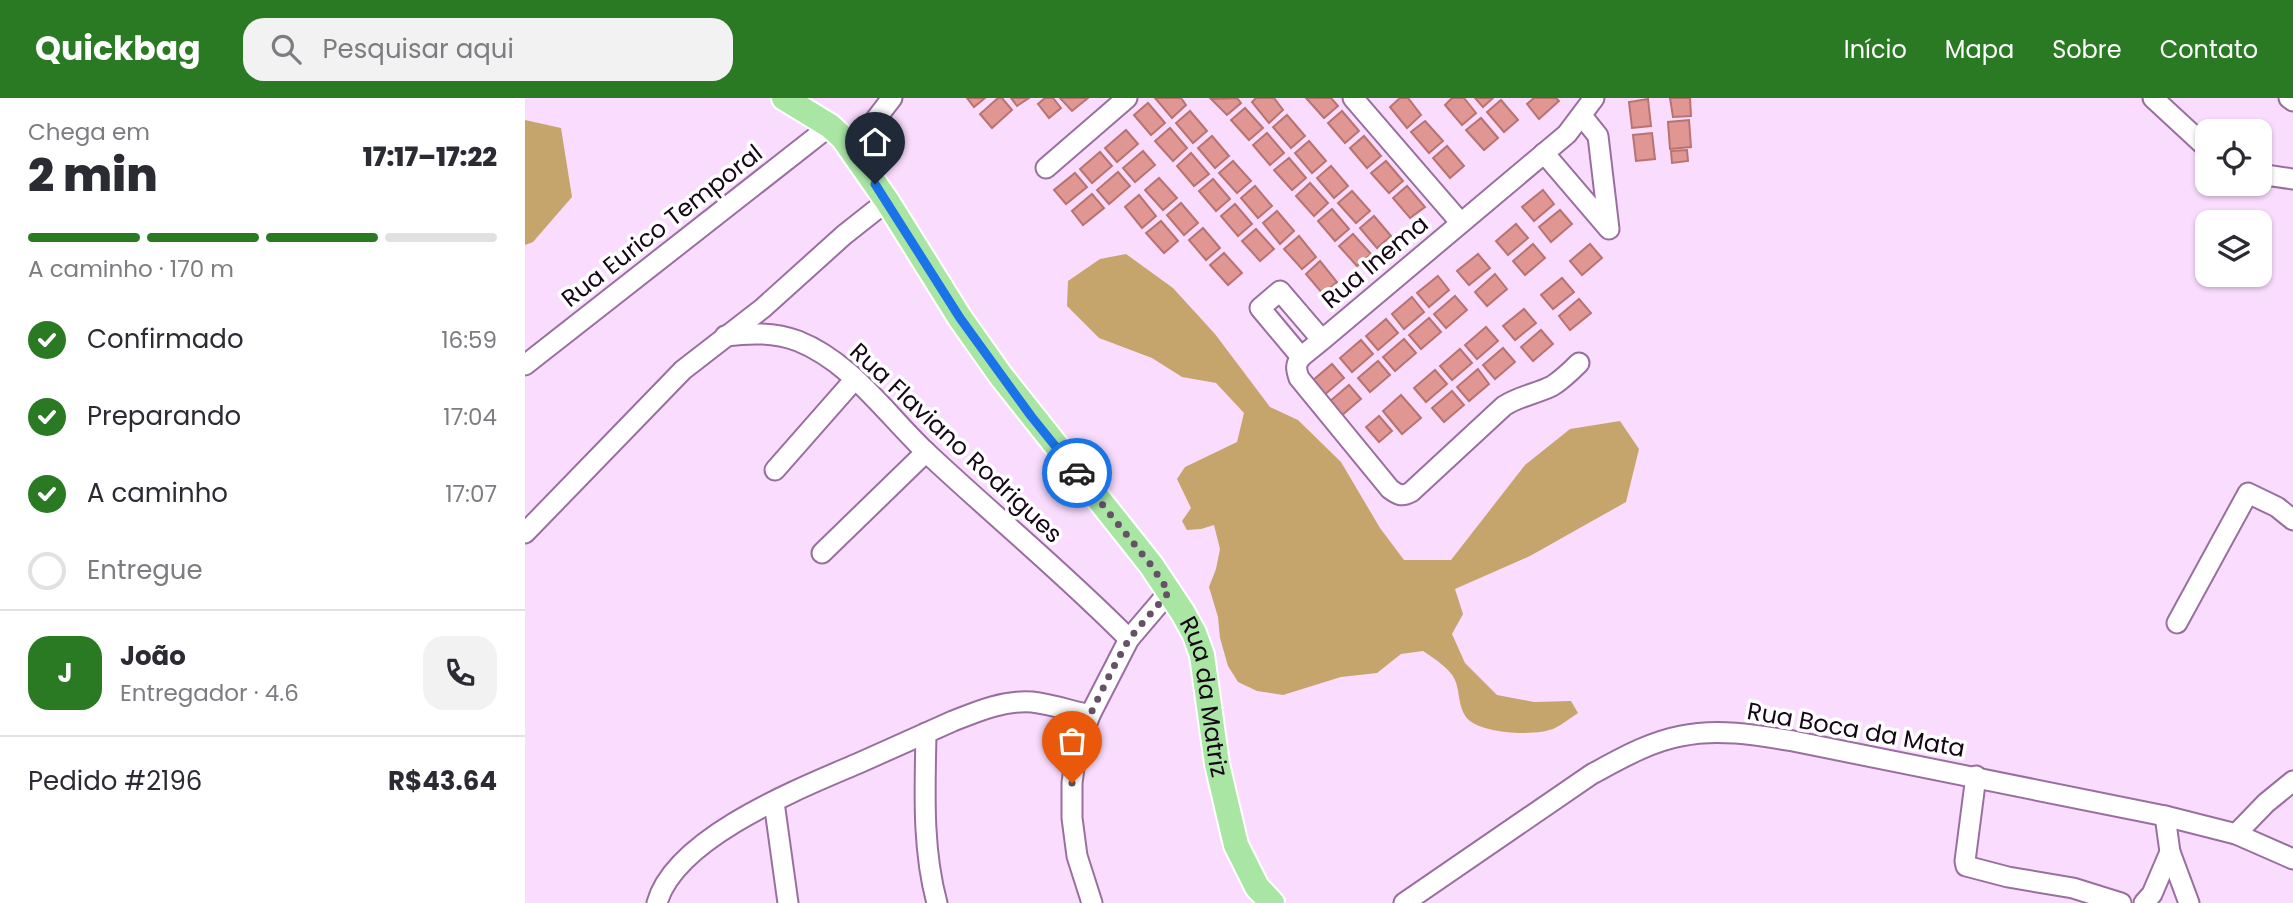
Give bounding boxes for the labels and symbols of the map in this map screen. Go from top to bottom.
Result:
pin [845,112,905,184]
street label: Rua Eurico Temporal [554,137,769,315]
street label: Rua Inema [1314,207,1435,316]
street label: Rua Flaviano Rodrigues [843,335,1070,550]
courier [1042,438,1112,508]
street label: Rua da Matriz [1172,610,1236,780]
street label: Rua Boca da Mata [1745,694,1968,765]
pin [1042,711,1102,783]

